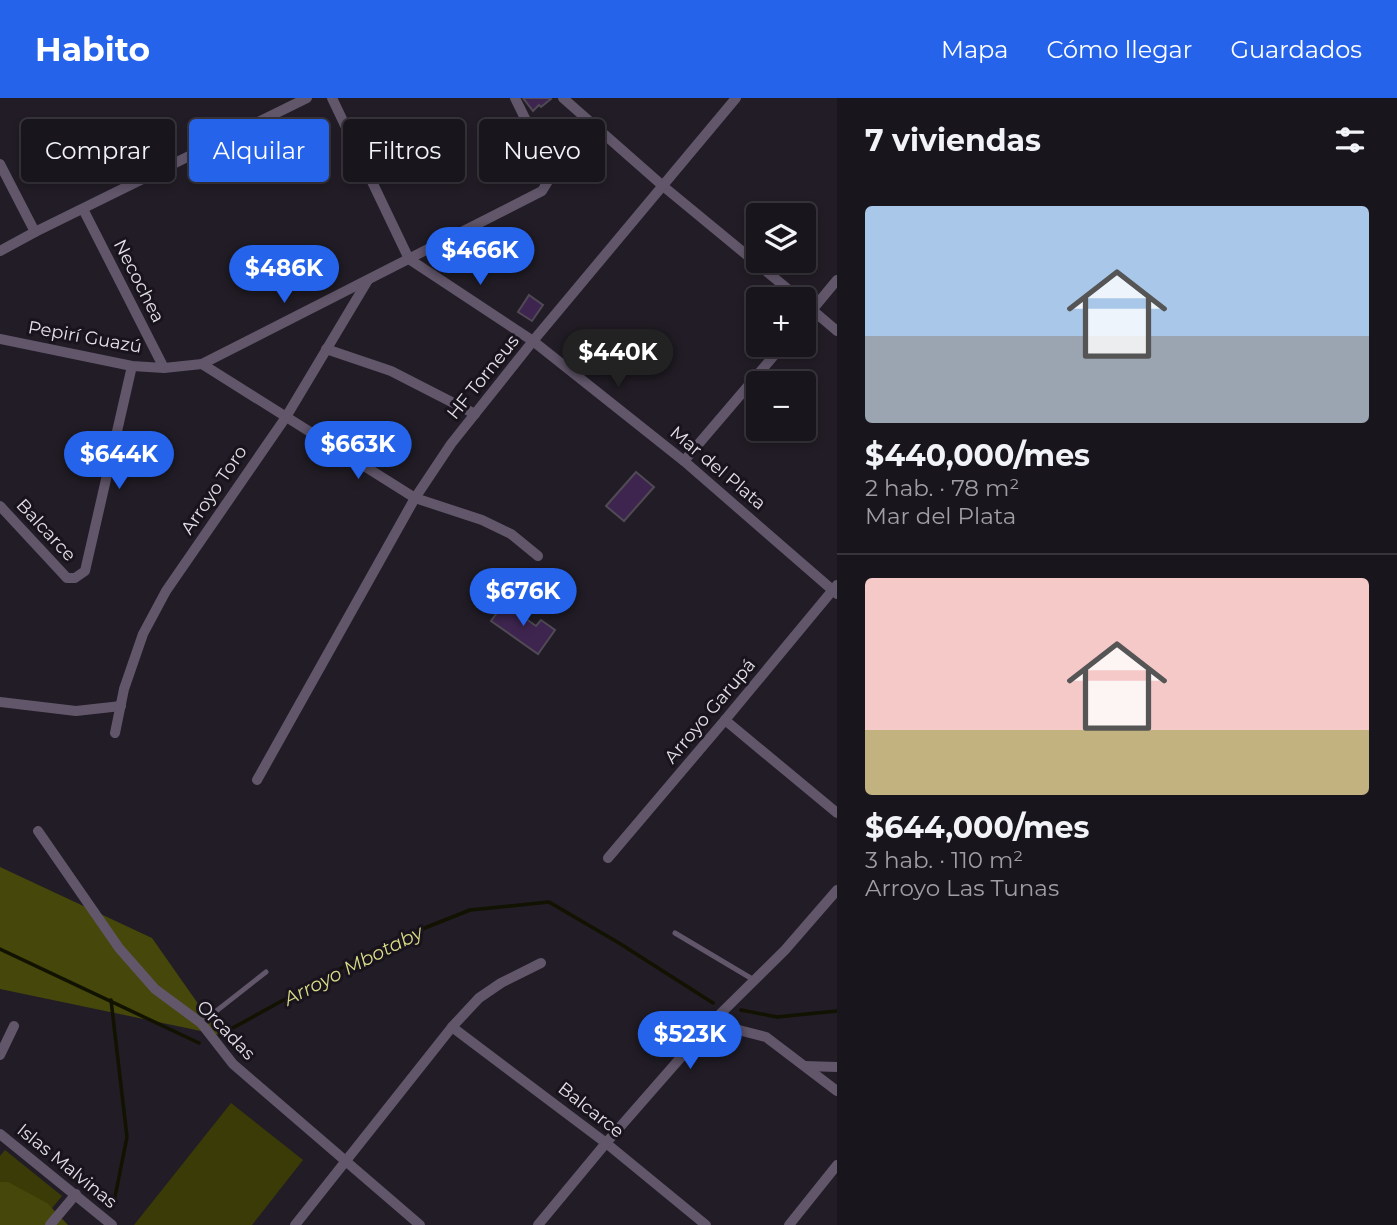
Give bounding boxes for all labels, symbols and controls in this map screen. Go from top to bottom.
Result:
text: Habito [35,29,150,69]
text: Mapa [941,35,1008,64]
text: Cómo llegar [1046,35,1192,64]
text: Guardados [1230,35,1362,64]
chip: Comprar [21,119,175,182]
chip: Alquilar [189,119,329,182]
chip: Filtros [343,119,465,182]
chip: Nuevo [479,119,605,182]
icon: filters [1331,121,1369,159]
text: 7 viviendas [865,122,1041,159]
map controls [746,203,816,441]
button: layers [746,203,816,273]
pin: $466K [431,228,529,287]
street label: Necochea [109,236,169,326]
text: $466K [441,236,519,264]
pin: $486K [235,246,333,305]
icon: home [1054,251,1180,377]
text: $486K [245,254,323,282]
button: + [746,287,816,357]
street label: Pepirí Guazú [26,316,144,358]
street label: HF Torneus [442,330,524,424]
pin: $440K [569,330,667,389]
text: $440K [578,338,658,366]
button: − [746,371,816,441]
pin: $663K [309,422,407,481]
street label: Mar del Plata [666,422,770,514]
text: $663K [321,430,395,458]
pin: $644K [70,432,168,491]
text: $440,000/mes [865,437,1090,474]
text: $644K [80,440,158,468]
street label: Arroyo Toro [176,441,252,539]
text: 2 hab. · 78 m² [865,474,1019,502]
street label: Balcarce [11,494,81,566]
text: Mar del Plata [865,502,1016,530]
pin: $676K [474,568,572,628]
text: $676K [486,577,560,605]
icon: home [1054,623,1180,749]
street label: Arroyo Garupá [660,654,760,768]
text: $644,000/mes [865,809,1089,846]
text: 3 hab. · 110 m² [865,846,1023,874]
text: Arroyo Las Tunas [865,874,1059,902]
water label: Arroyo Mbotaby [279,920,428,1011]
street label: Orcadas [192,996,260,1065]
pin: $523K [641,1012,739,1071]
text: $523K [654,1020,726,1048]
street label: Balcarce [554,1077,628,1143]
street label: Islas Malvinas [13,1119,121,1213]

